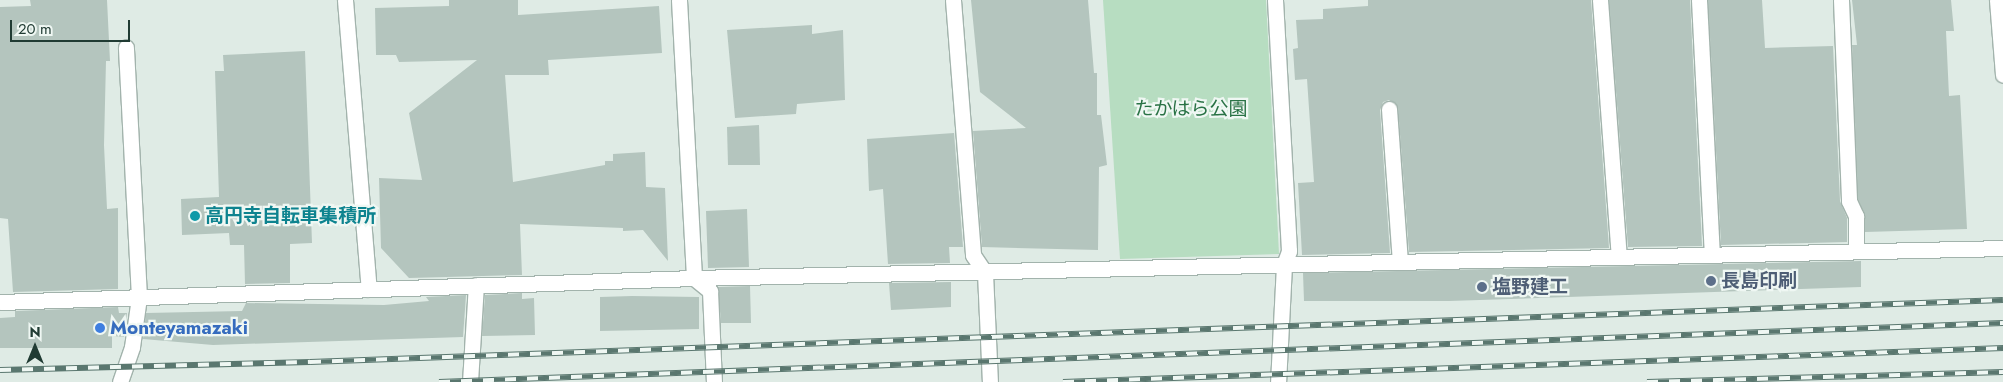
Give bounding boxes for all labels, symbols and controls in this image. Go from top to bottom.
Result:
scale bar [12,10,132,42]
text: 20 m [18,18,52,40]
park label: たかはら公園 [1134,98,1248,120]
place label: 高円寺自転車集積所 [205,205,376,227]
marker: 高円寺自転車集積所 [189,210,201,222]
place label: 長島印刷 [1721,270,1797,292]
marker: 長島印刷 [1705,275,1717,287]
place label: 塩野建工 [1492,276,1568,298]
marker: 塩野建工 [1476,281,1488,293]
place label: Monteyamazaki [110,317,248,339]
north arrow [10,322,60,372]
text: N [29,322,41,342]
marker: Monteyamazaki [94,322,106,334]

